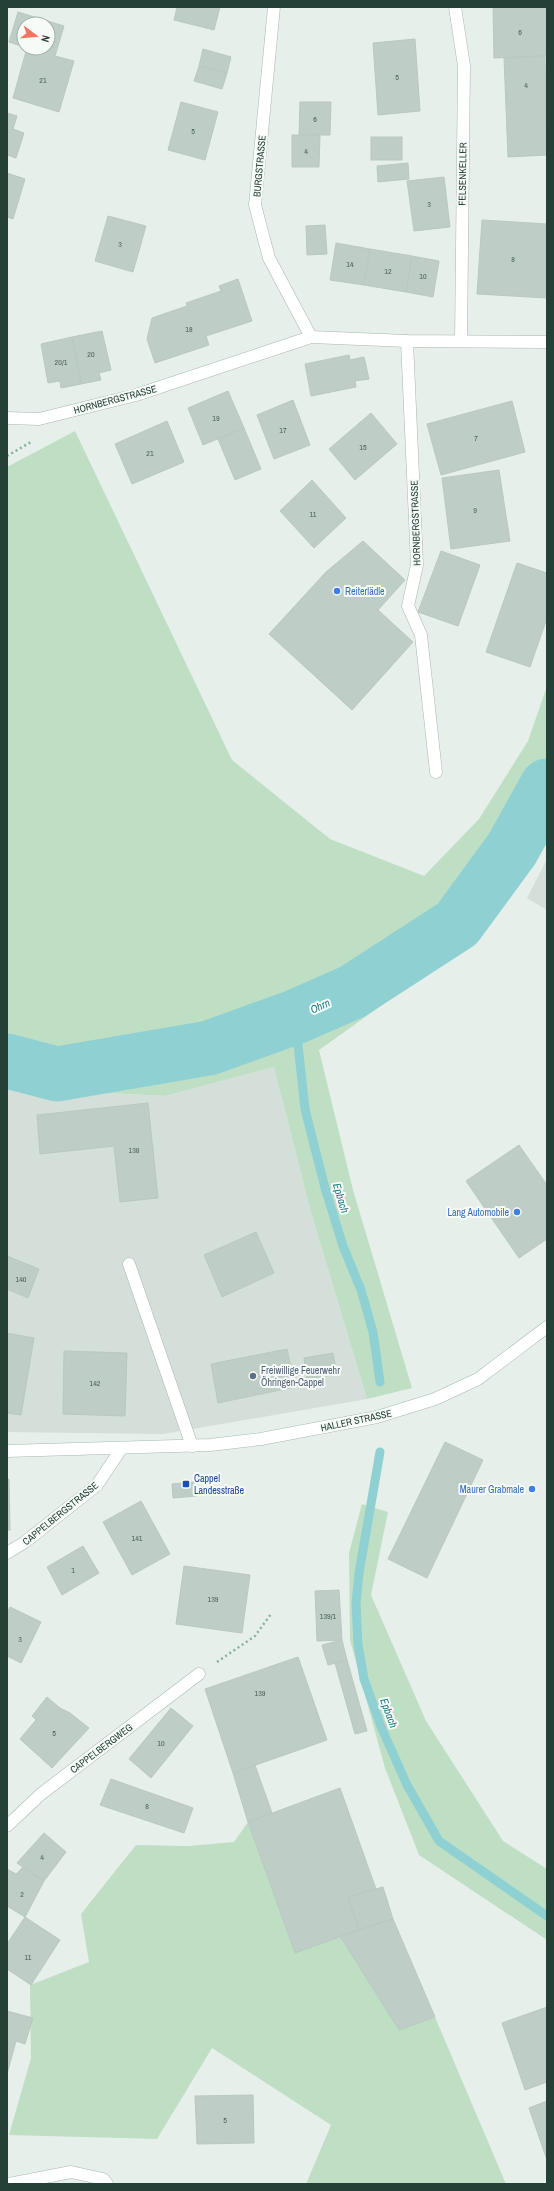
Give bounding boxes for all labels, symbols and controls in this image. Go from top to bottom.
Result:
north arrow [16,16,56,56]
house number: 6 [518,27,522,37]
text: N [38,34,53,44]
house number: 5 [395,72,399,82]
house number: 21 [39,75,47,85]
house number: 4 [524,80,528,90]
house number: 6 [313,114,317,124]
house number: 5 [191,126,195,136]
street label: BURGSTRASSE [250,135,269,197]
street label: FELSENKELLER [455,142,470,206]
house number: 4 [304,146,308,156]
house number: 3 [427,199,431,209]
house number: 3 [118,239,122,249]
house number: 8 [511,254,515,264]
house number: 14 [346,259,354,269]
house number: 12 [384,266,392,276]
house number: 10 [419,271,427,281]
house number: 18 [185,324,193,334]
house number: 20 [87,349,95,359]
house number: 20/1 [55,357,68,367]
street label: HORNBERGSTRASSE [72,382,158,417]
house number: 19 [212,413,220,423]
house number: 17 [279,425,287,435]
house number: 7 [474,433,478,443]
house number: 15 [359,442,367,452]
house number: 21 [146,448,154,458]
street label: HORNBERGSTRASSE [408,480,423,566]
house number: 9 [473,505,477,515]
house number: 11 [310,509,317,519]
place label: Reiterlädle [345,585,385,598]
marker: Reiterlädle [332,586,342,596]
water label: Ohrn [308,996,332,1016]
house number: 138 [129,1145,140,1155]
water label: Epbach [330,1181,352,1215]
place label: Lang Automobile [447,1206,509,1219]
marker: Lang Automobile [512,1207,522,1217]
house number: 140 [16,1274,27,1284]
place label: Freiwillige Feuerwehr Öhringen-Cappel [261,1364,340,1389]
marker: Freiwillige Feuerwehr Öhringen-Cappel [248,1371,258,1381]
house number: 142 [90,1378,101,1388]
street label: HALLER STRASSE [319,1407,393,1434]
place label: Cappel Landesstraße [194,1472,245,1497]
street label: CAPPELBERGSTRASSE [20,1479,101,1548]
marker: Cappel Landesstraße [181,1479,191,1489]
place label: Maurer Grabmale [460,1483,524,1496]
marker: Maurer Grabmale [527,1484,537,1494]
house number: 141 [132,1533,143,1543]
house number: 1 [71,1565,75,1575]
house number: 139 [208,1594,219,1604]
house number: 139/1 [320,1611,337,1621]
house number: 3 [18,1634,22,1644]
house number: 139 [255,1688,266,1698]
water label: Epbach [377,1696,401,1730]
street label: CAPPELBERGWEG [67,1721,135,1776]
house number: 5 [52,1728,56,1738]
house number: 10 [157,1738,165,1748]
house number: 8 [145,1801,149,1811]
house number: 4 [40,1852,44,1862]
house number: 2 [20,1889,24,1899]
house number: 11 [25,1952,32,1962]
house number: 5 [223,2115,227,2125]

